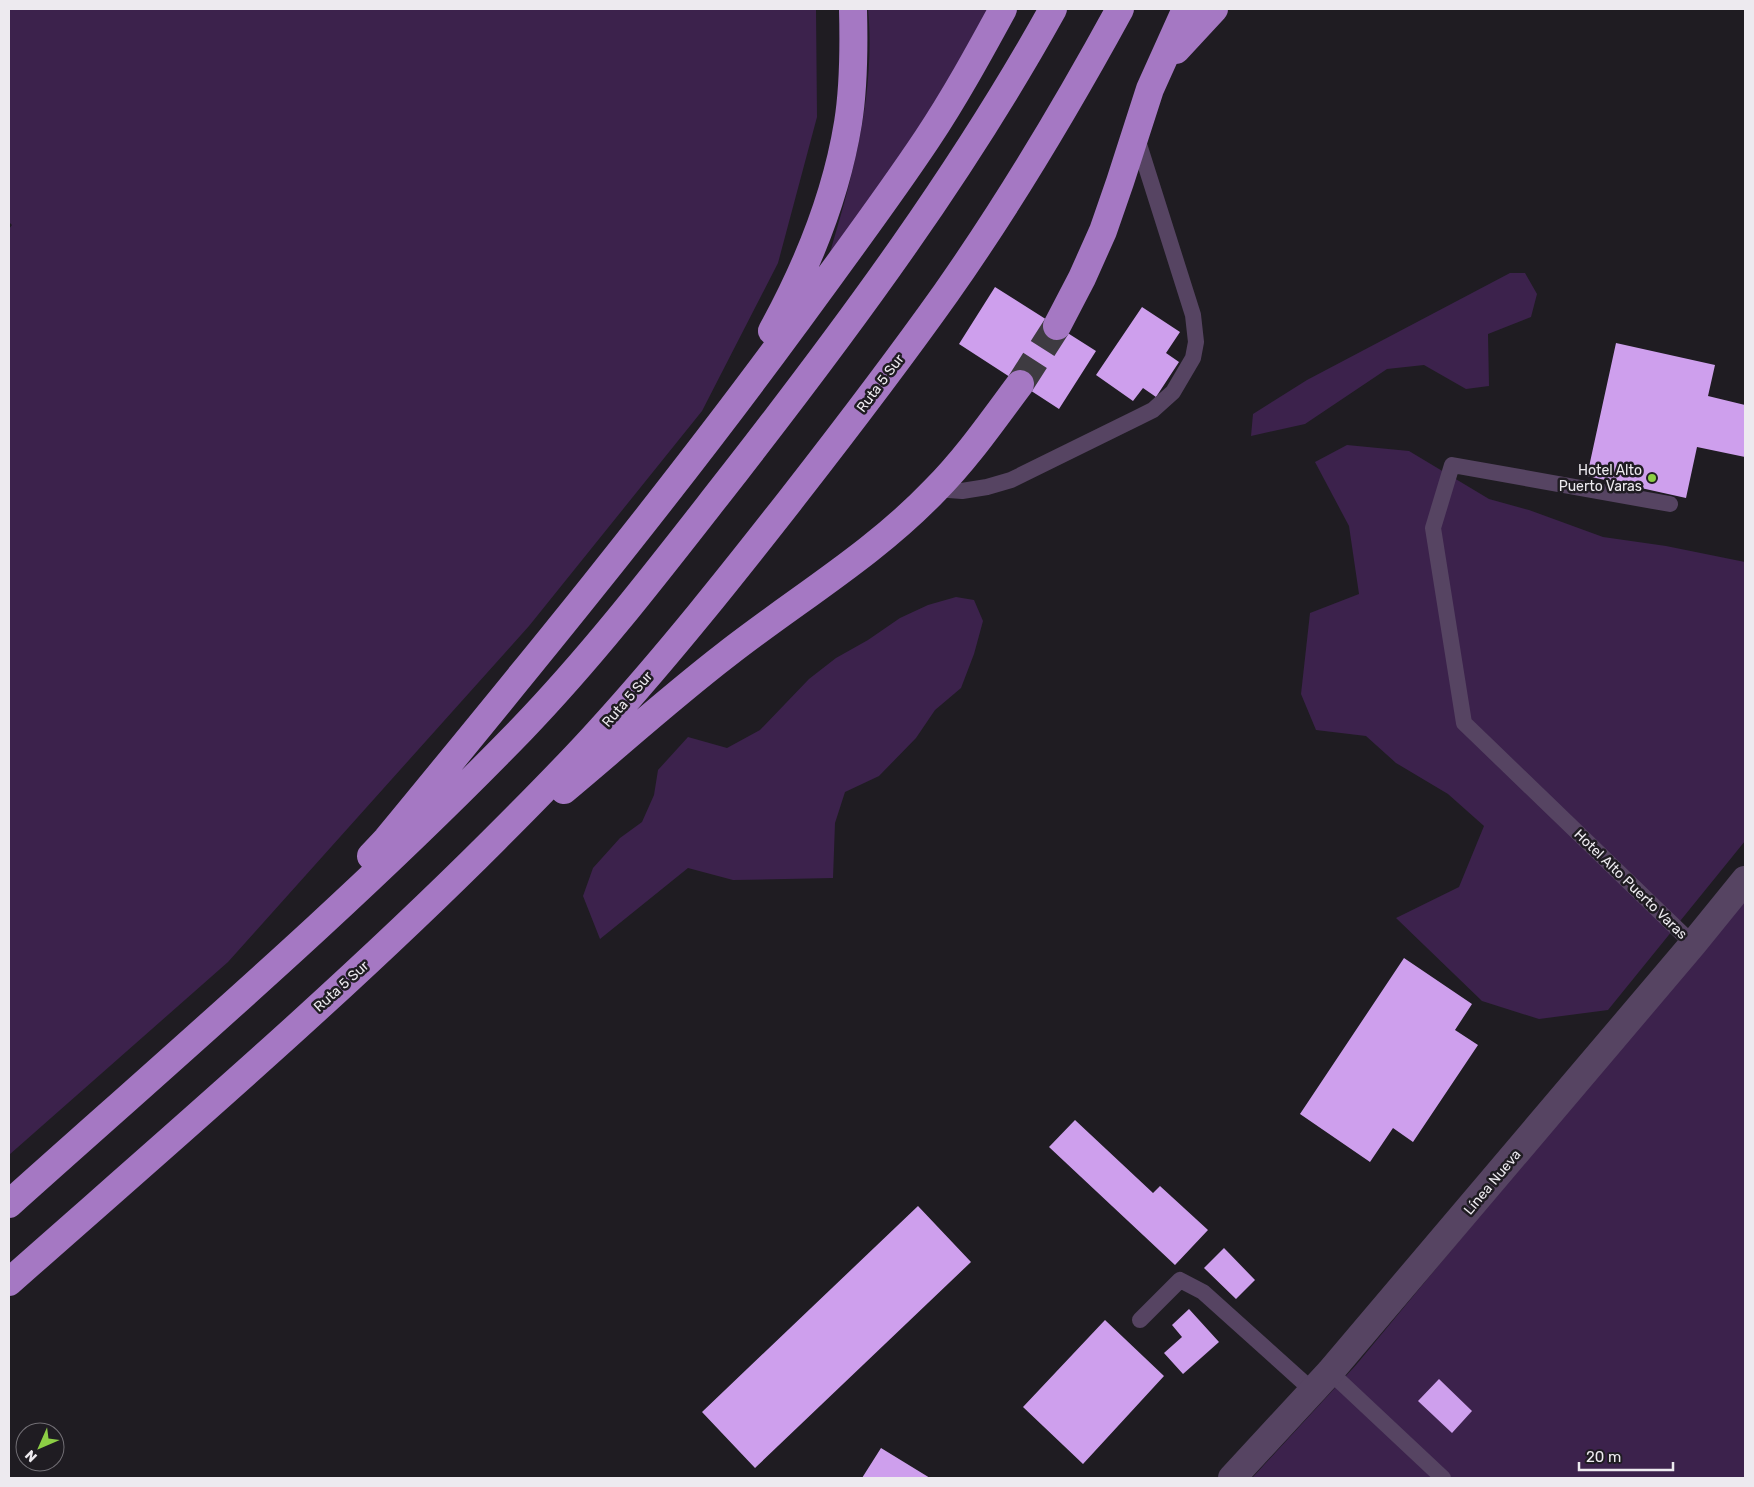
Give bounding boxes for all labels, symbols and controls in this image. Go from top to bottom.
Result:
street label: Ruta 5 Sur [853,350,908,416]
place label: Hotel Alto Puerto Varas [1559,462,1642,495]
marker: Hotel Alto Puerto Varas [1646,472,1658,484]
street label: Ruta 5 Sur [599,667,657,731]
street label: Hotel Alto Puerto Varas [1571,826,1691,943]
street label: Ruta 5 Sur [310,957,373,1016]
street label: Línea Nueva [1460,1146,1525,1218]
north arrow [15,1422,65,1472]
scale bar [1579,1440,1673,1472]
text: N [22,1446,41,1465]
text: 20 m [1586,1448,1621,1466]

